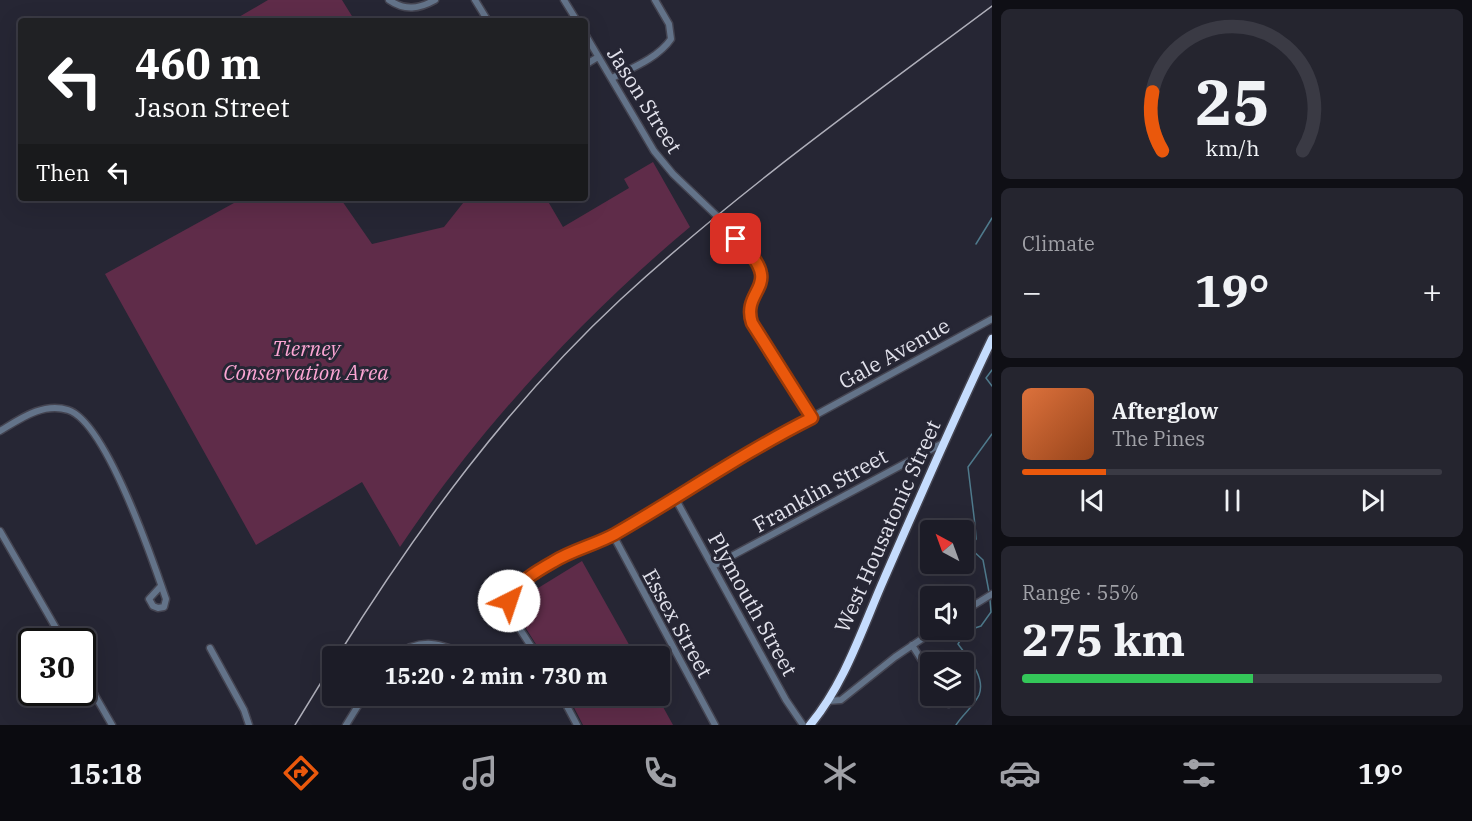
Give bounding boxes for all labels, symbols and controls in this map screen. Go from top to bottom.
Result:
text: 460 m [135,36,261,91]
icon: left [36,42,114,120]
street label: Jason Street [601,42,689,158]
text: 25 [1195,61,1269,142]
text: Jason Street [135,89,290,124]
text: km/h [1205,134,1259,162]
icon: left [102,156,135,189]
text: Then [36,158,90,187]
pin [710,213,761,264]
icon: arrive [719,222,752,255]
text: Climate [1022,230,1095,257]
text: 19° [1194,261,1270,319]
text: − [1022,270,1042,313]
text: + [1422,270,1442,313]
street label: Gale Avenue [833,311,955,395]
park label: Tierney Conservation Area [223,334,389,386]
text: Afterglow [1112,396,1219,425]
street label: West Housatonic Street [827,415,947,637]
text: The Pines [1112,425,1205,452]
street label: Franklin Street [748,442,892,538]
icon: previous [1076,484,1109,517]
icon: pause [1216,484,1249,517]
icon: next [1356,484,1389,517]
north arrow [920,520,974,574]
map controls [920,520,974,706]
street label: Plymouth Street [702,527,804,681]
street label: Essex Street [637,564,719,682]
position arrow [477,569,541,633]
text: Range · 55% [1022,579,1139,606]
button: sound [920,586,974,640]
text: 275 km [1022,610,1185,668]
speed limit sign: 30 [18,628,96,706]
button: layers [920,652,974,706]
text: 15:20 · 2 min · 730 m [384,661,608,690]
icon: directions [280,752,322,794]
icon: music [459,752,501,794]
icon: phone [639,752,681,794]
icon: climate [819,752,861,794]
icon: car [999,752,1041,794]
icon: filters [1178,752,1220,794]
text: 15:18 [69,756,142,791]
text: 19° [1358,756,1403,791]

